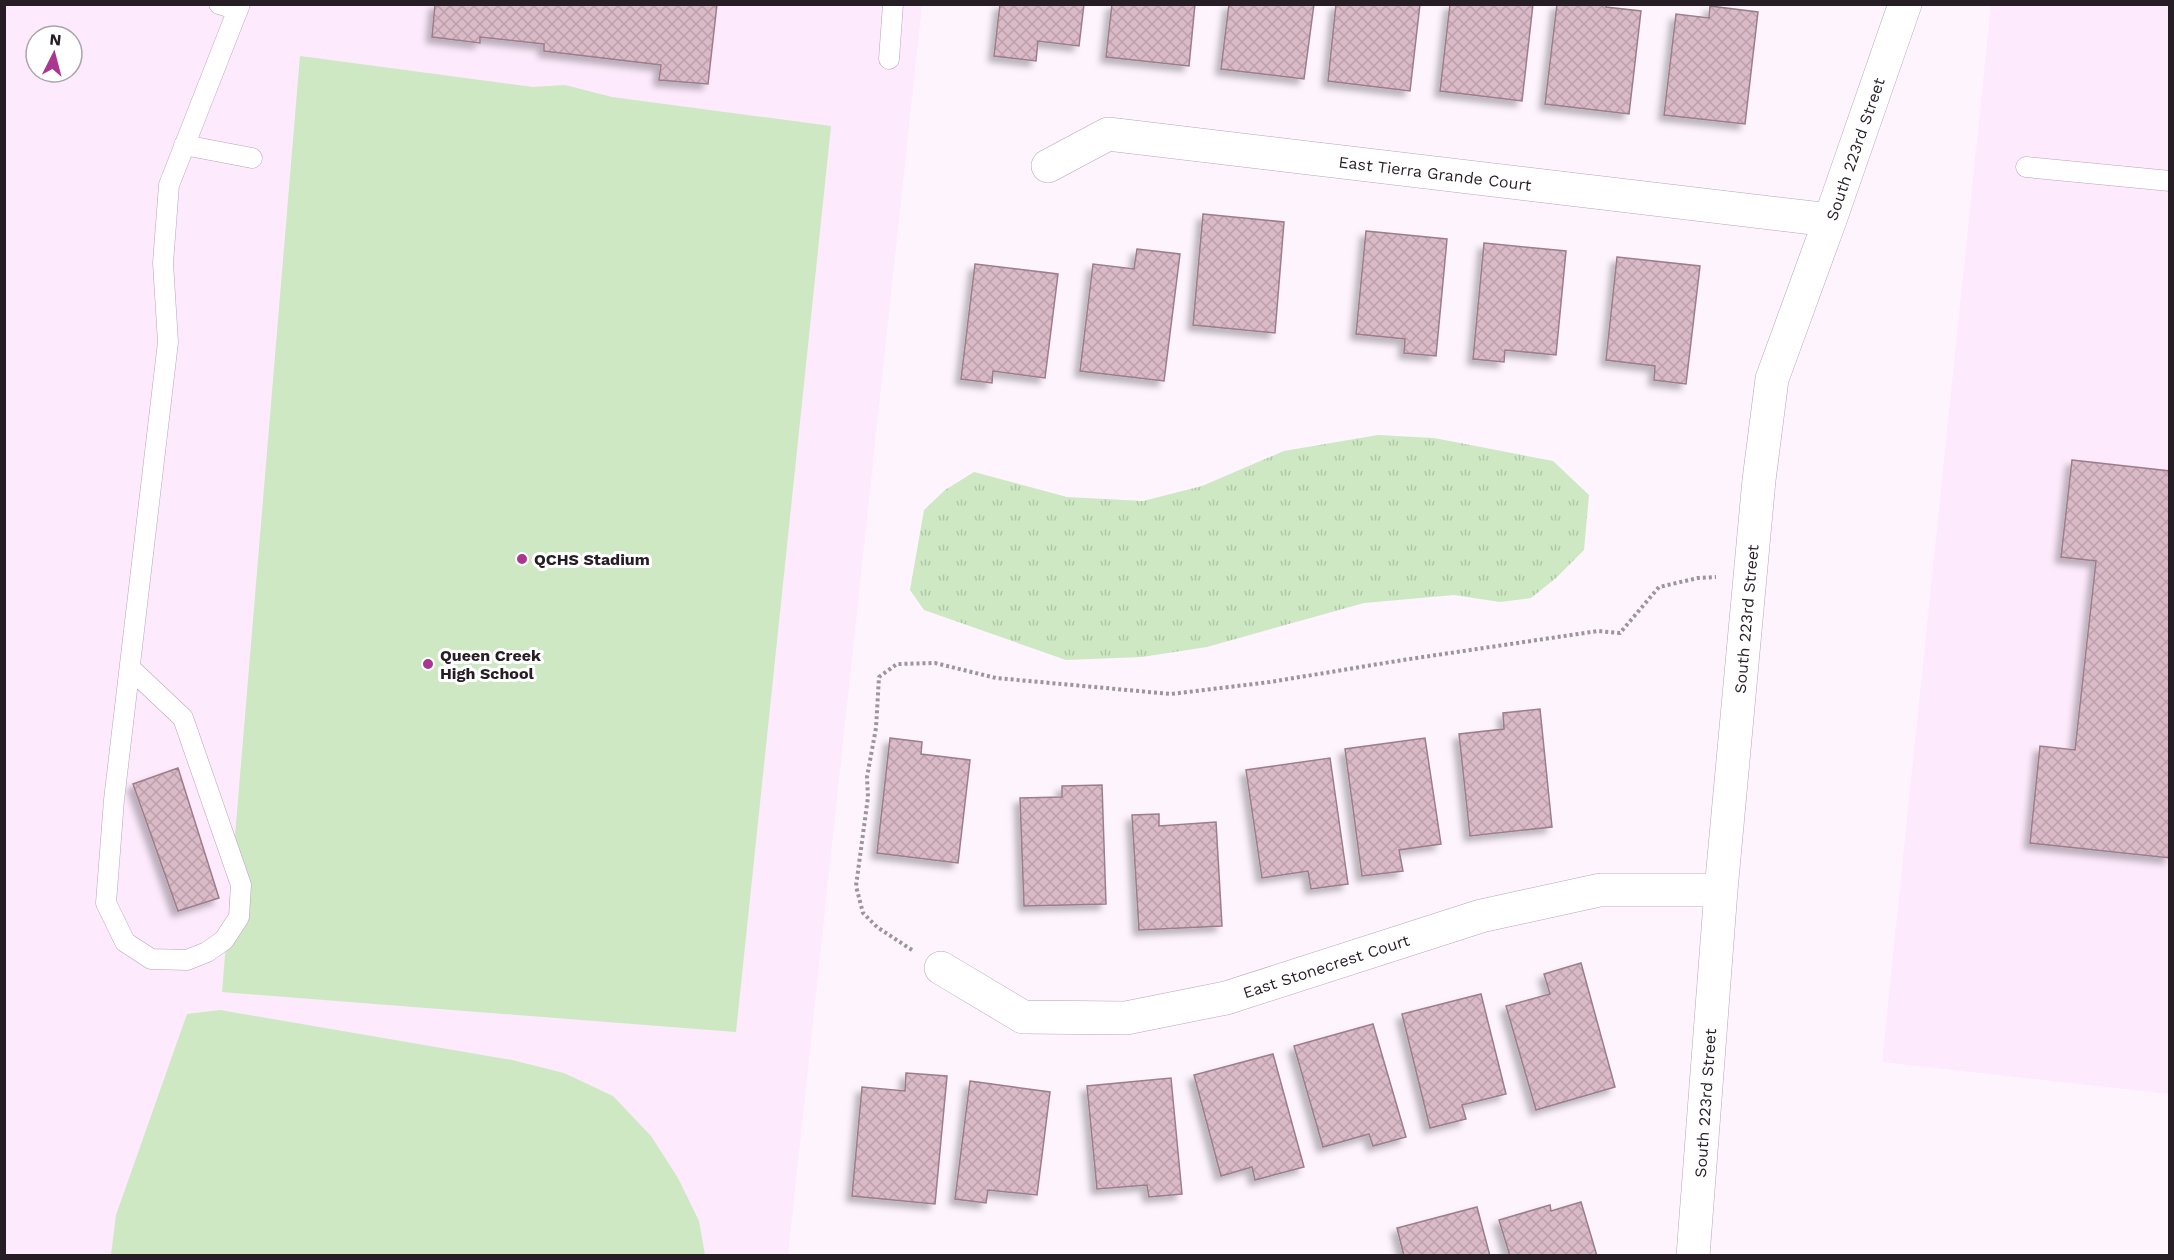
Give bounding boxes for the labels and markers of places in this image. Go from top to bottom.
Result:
place label: QCHS Stadium [534,550,650,569]
marker: QCHS Stadium [515,552,529,566]
place label: Queen Creek High School [440,646,541,683]
marker: Queen Creek High School [421,657,435,671]

